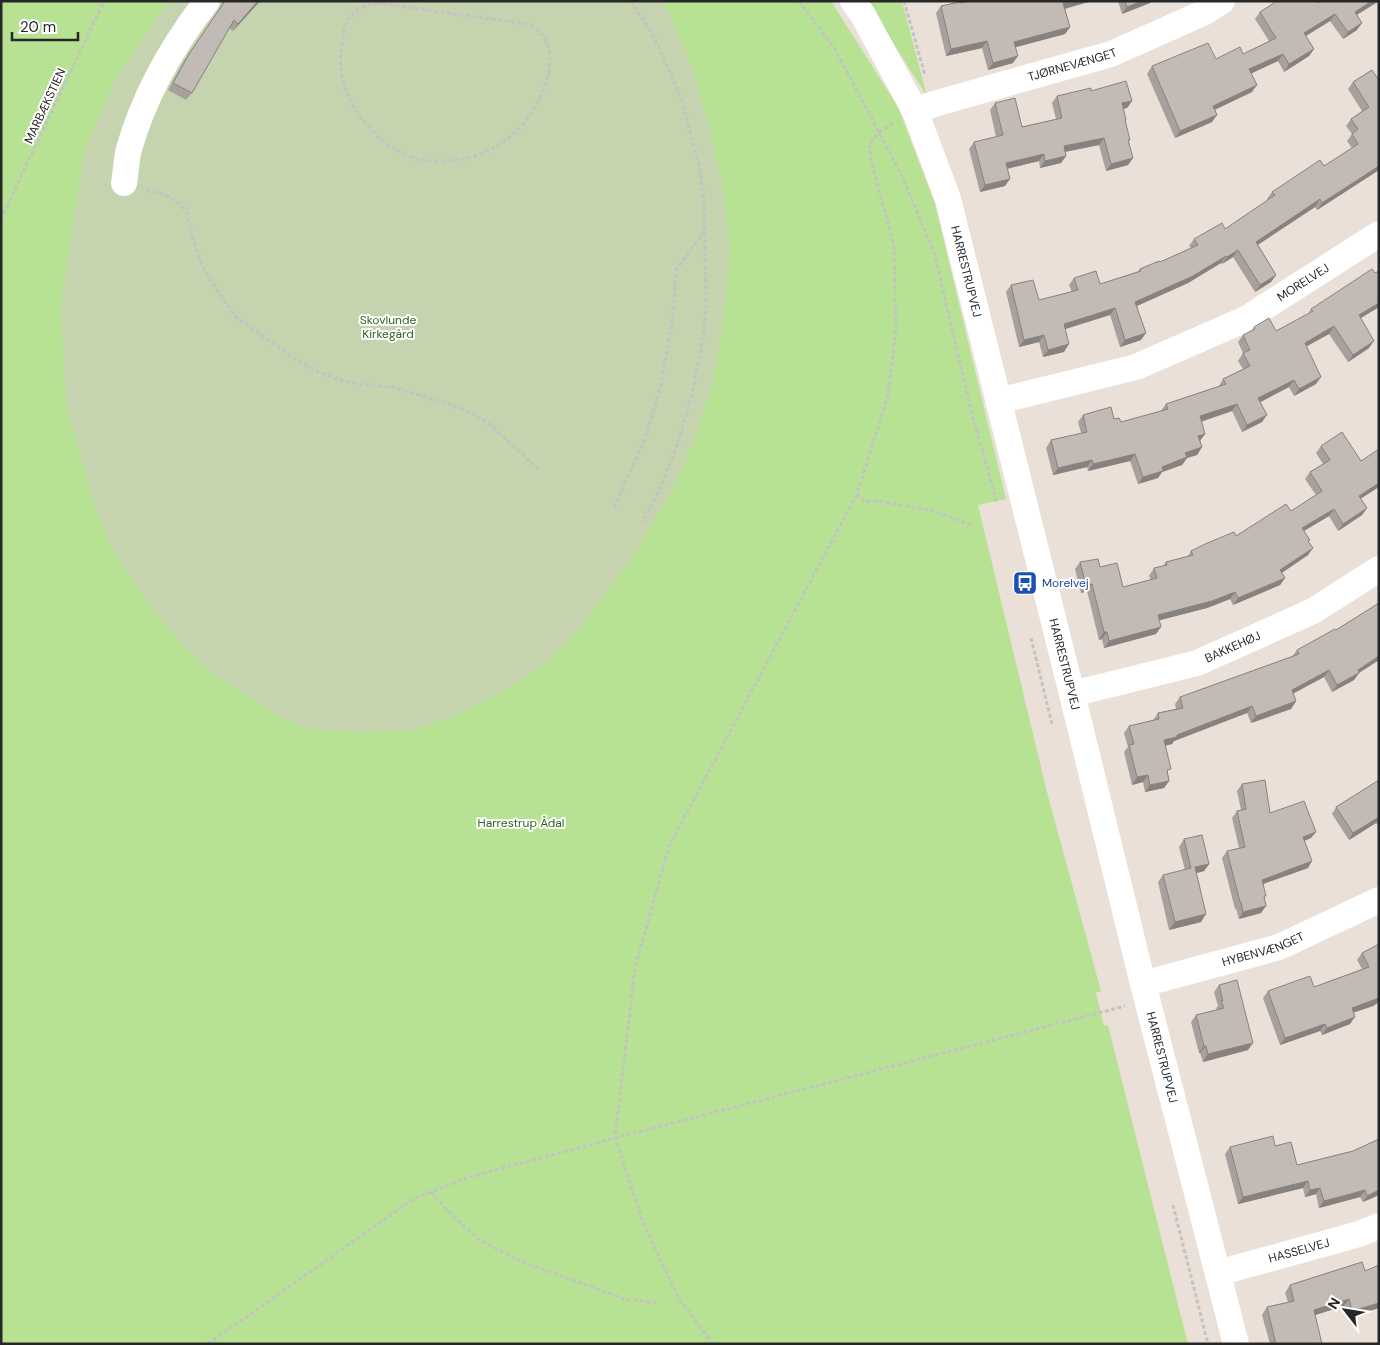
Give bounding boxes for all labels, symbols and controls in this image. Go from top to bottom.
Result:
scale bar [12,10,79,42]
text: 20 m [20,17,56,37]
street label: TJØRNEVÆNGET [1026,44,1120,85]
street label: MARBÆKSTIEN [21,66,69,146]
street label: HARRESTRUPVEJ [947,224,985,319]
street label: MORELVEJ [1274,260,1332,305]
park label: Skovlunde Kirkegård [360,312,416,342]
bus stop icon: Morelvej [1012,570,1038,596]
place label: Morelvej [1042,575,1089,591]
street label: HARRESTRUPVEJ [1045,617,1084,712]
street label: BAKKEHØJ [1202,628,1263,666]
park label: Harrestrup Ådal [477,815,565,831]
street label: HYBENVÆNGET [1220,928,1307,970]
street label: HARRESTRUPVEJ [1143,1010,1181,1105]
street label: HASSELVEJ [1267,1235,1331,1267]
north arrow [1320,1285,1370,1335]
text: N [1324,1294,1344,1312]

